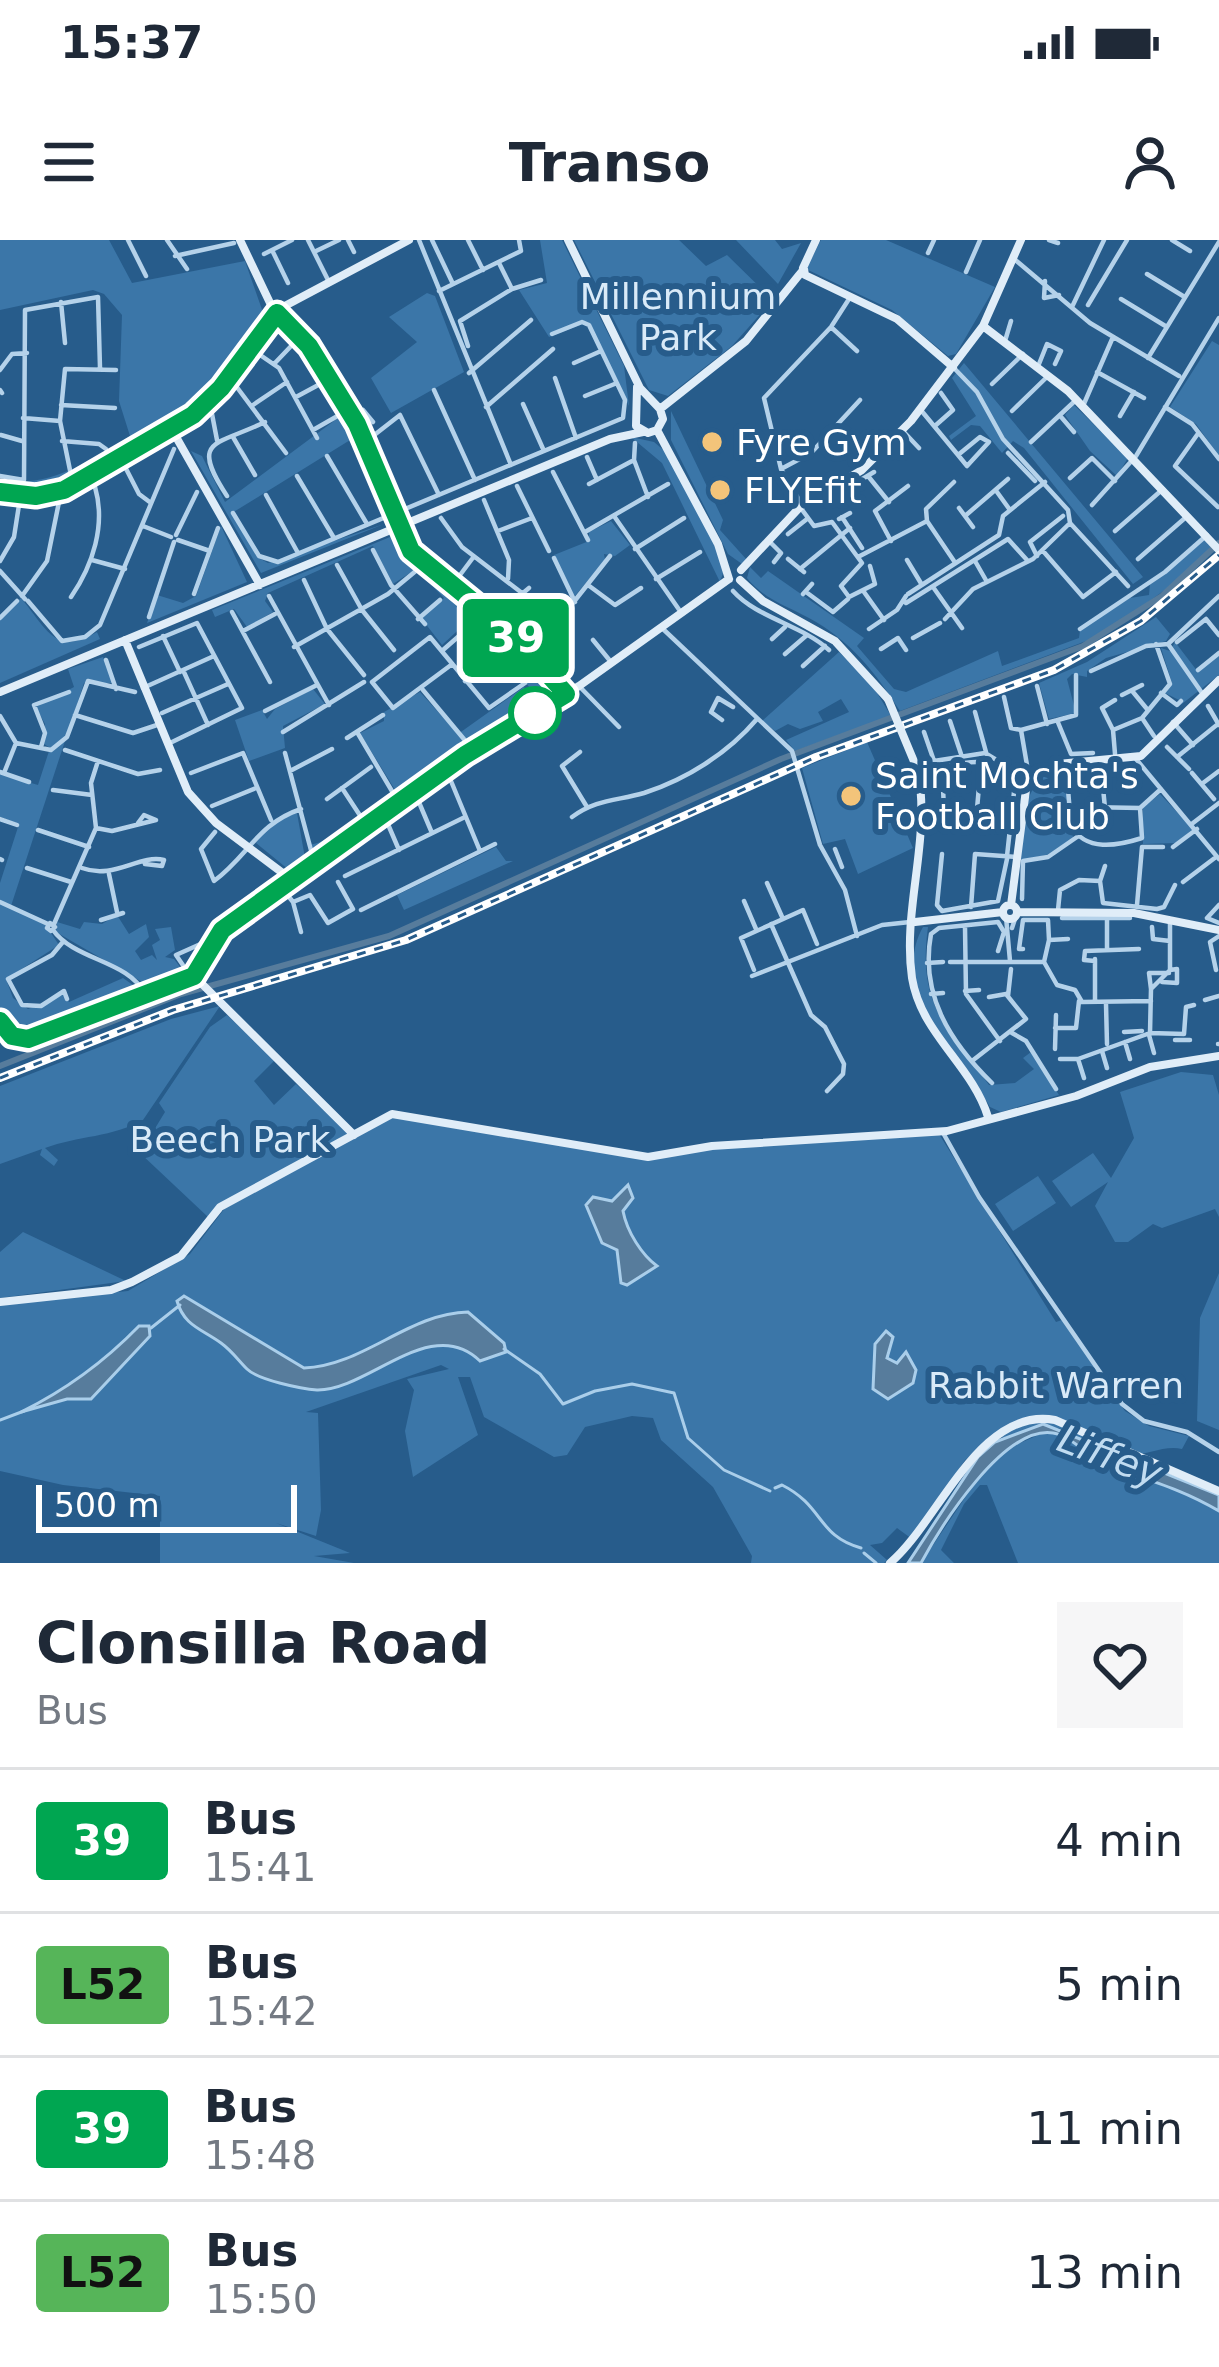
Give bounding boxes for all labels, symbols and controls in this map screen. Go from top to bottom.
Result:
text: 15:37 [60,16,203,69]
icon: menu [36,129,102,195]
icon: person [1117,129,1183,195]
text: Transo [509,131,710,194]
park label: Millennium Park [580,276,776,358]
place label: Fyre Gym [736,422,907,463]
marker: Fyre Gym [699,429,725,455]
place label: FLYEfit [744,470,862,511]
marker: FLYEfit [707,477,733,503]
line badge: 39 [462,599,570,677]
text: 39 [487,613,545,662]
unlabelled marker [510,688,560,738]
place label: Saint Mochta's Football Club [875,755,1139,837]
marker: Saint Mochta's Football Club [838,783,864,809]
park label: Beech Park [130,1119,331,1160]
park label: Rabbit Warren [928,1365,1184,1406]
water label: Liffey [1052,1416,1169,1497]
scale bar [36,1479,297,1532]
text: 500 m [54,1486,160,1525]
button: heart [1057,1602,1183,1728]
text: Clonsilla Road [36,1610,490,1676]
text: Bus [36,1688,108,1733]
text: Bus [204,1792,297,1845]
text: 4 min [1055,1814,1183,1867]
text: 39 [73,1816,131,1865]
text: 15:41 [204,1845,316,1890]
text: Bus [205,1936,298,1989]
text: 5 min [1055,1958,1183,2011]
text: L52 [60,1960,145,2009]
text: 15:42 [205,1989,318,2034]
text: Bus [204,2080,297,2133]
text: 11 min [1027,2102,1183,2155]
text: 39 [73,2104,131,2153]
text: 15:48 [204,2133,316,2178]
text: Bus [205,2224,298,2277]
text: 13 min [1027,2246,1183,2299]
text: L52 [60,2248,145,2297]
text: 15:50 [205,2277,318,2322]

